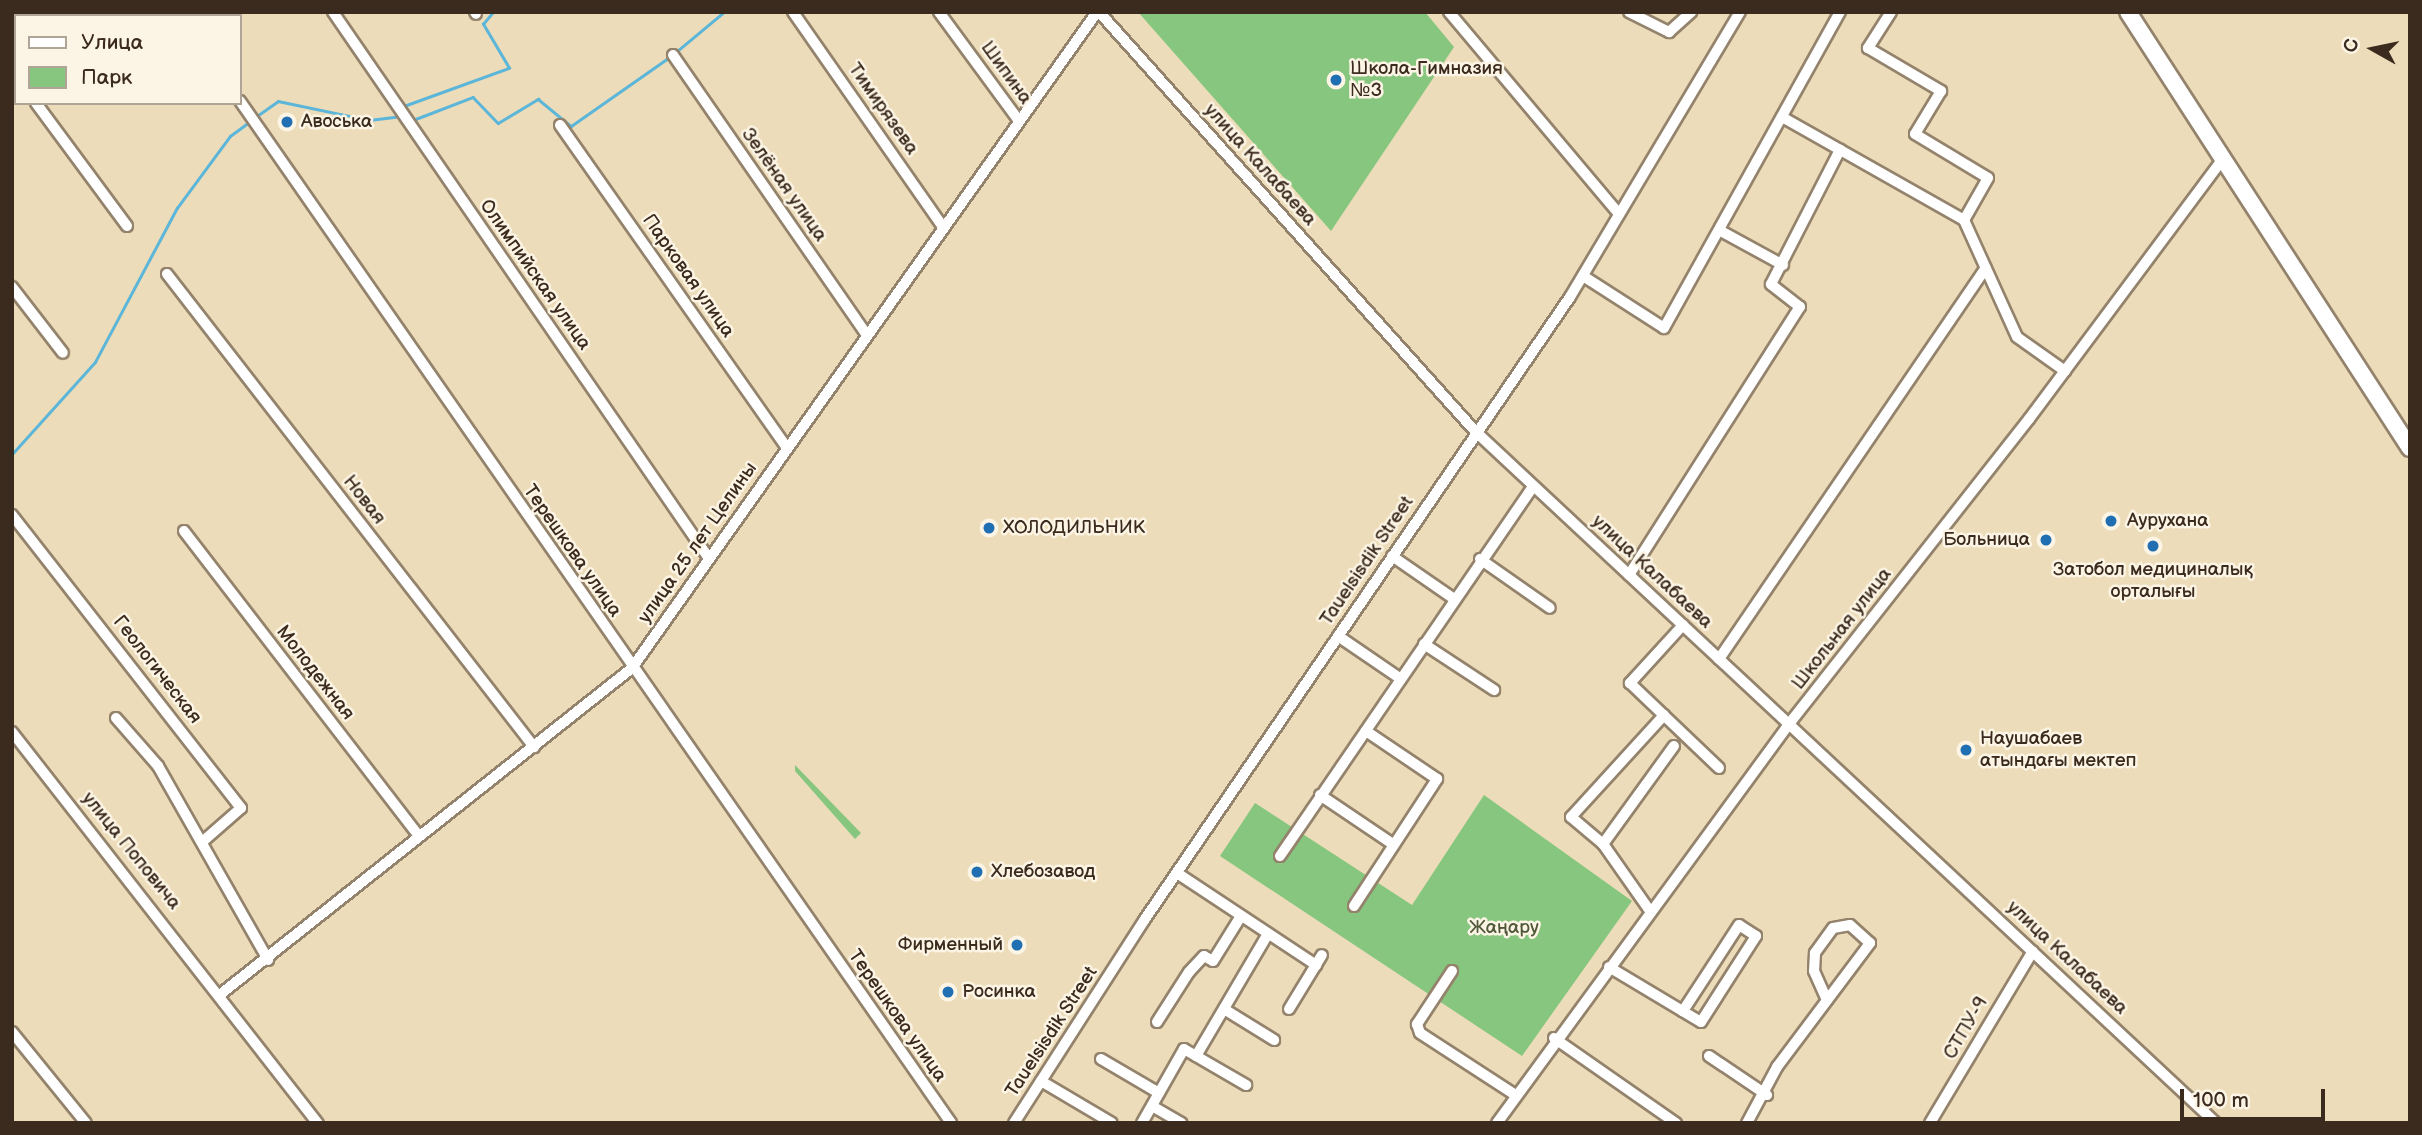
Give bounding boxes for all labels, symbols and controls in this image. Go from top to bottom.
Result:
legend [14,14,242,105]
north arrow [2338,14,2408,84]
text: Улица [81,30,143,55]
street label: Шипина [975,37,1037,109]
text: С [2339,37,2364,54]
place label: Школа-Гимназия №3 [1350,58,1503,102]
street label: Тимирязева [843,59,923,159]
text: Парк [81,65,132,90]
marker: Школа-Гимназия №3 [1328,72,1344,88]
street label: улица Калабаева [1199,99,1321,231]
place label: Авоська [301,111,372,133]
marker: Авоська [279,114,295,130]
street label: Зелёная улица [736,124,832,246]
street label: Олимпийская улица [474,195,596,355]
street label: Парковая улица [637,210,739,342]
street label: улица 25 лет Целины [634,458,762,628]
street label: Новая [338,471,390,529]
street label: Терешкова улица [518,481,626,621]
street label: Tauelsisdik Street [1315,492,1419,630]
street label: улица Калабаева [1587,510,1717,634]
place label: Аурухана [2127,510,2208,532]
marker: Аурухана [2101,511,2121,531]
place label: ХОЛОДИЛЬНИК [1003,517,1145,539]
marker: ХОЛОДИЛЬНИК [981,520,997,536]
place label: Больница [1943,529,2030,551]
marker: Больница [2036,530,2056,550]
marker: Затобол медициналық орталығы [2143,536,2163,556]
place label: Затобол медициналық орталығы [2053,559,2253,603]
street label: Школьная улица [1787,564,1897,694]
street label: Геологическая [108,611,206,729]
street label: Молодежная [271,621,359,725]
place label: Наушабаев атындағы мектеп [1980,728,2137,772]
marker: Наушабаев атындағы мектеп [1958,742,1974,758]
street label: улица Поповича [77,788,185,914]
place label: Хлебозавод [991,861,1095,883]
marker: Хлебозавод [969,864,985,880]
street label: улица Калабаева [2002,896,2132,1020]
park label: Жаңару [1469,917,1539,939]
place label: Фирменный [898,934,1003,956]
marker: Фирменный [1009,937,1025,953]
street label: Терешкова улица [843,946,951,1086]
street label: Tauelsisdik Street [1001,962,1103,1102]
place label: Росинка [962,981,1036,1003]
marker: Росинка [940,984,956,1000]
street label: СТПУ-9 [1939,993,1993,1063]
scale bar [2184,1076,2329,1120]
text: 100 m [2193,1088,2249,1113]

